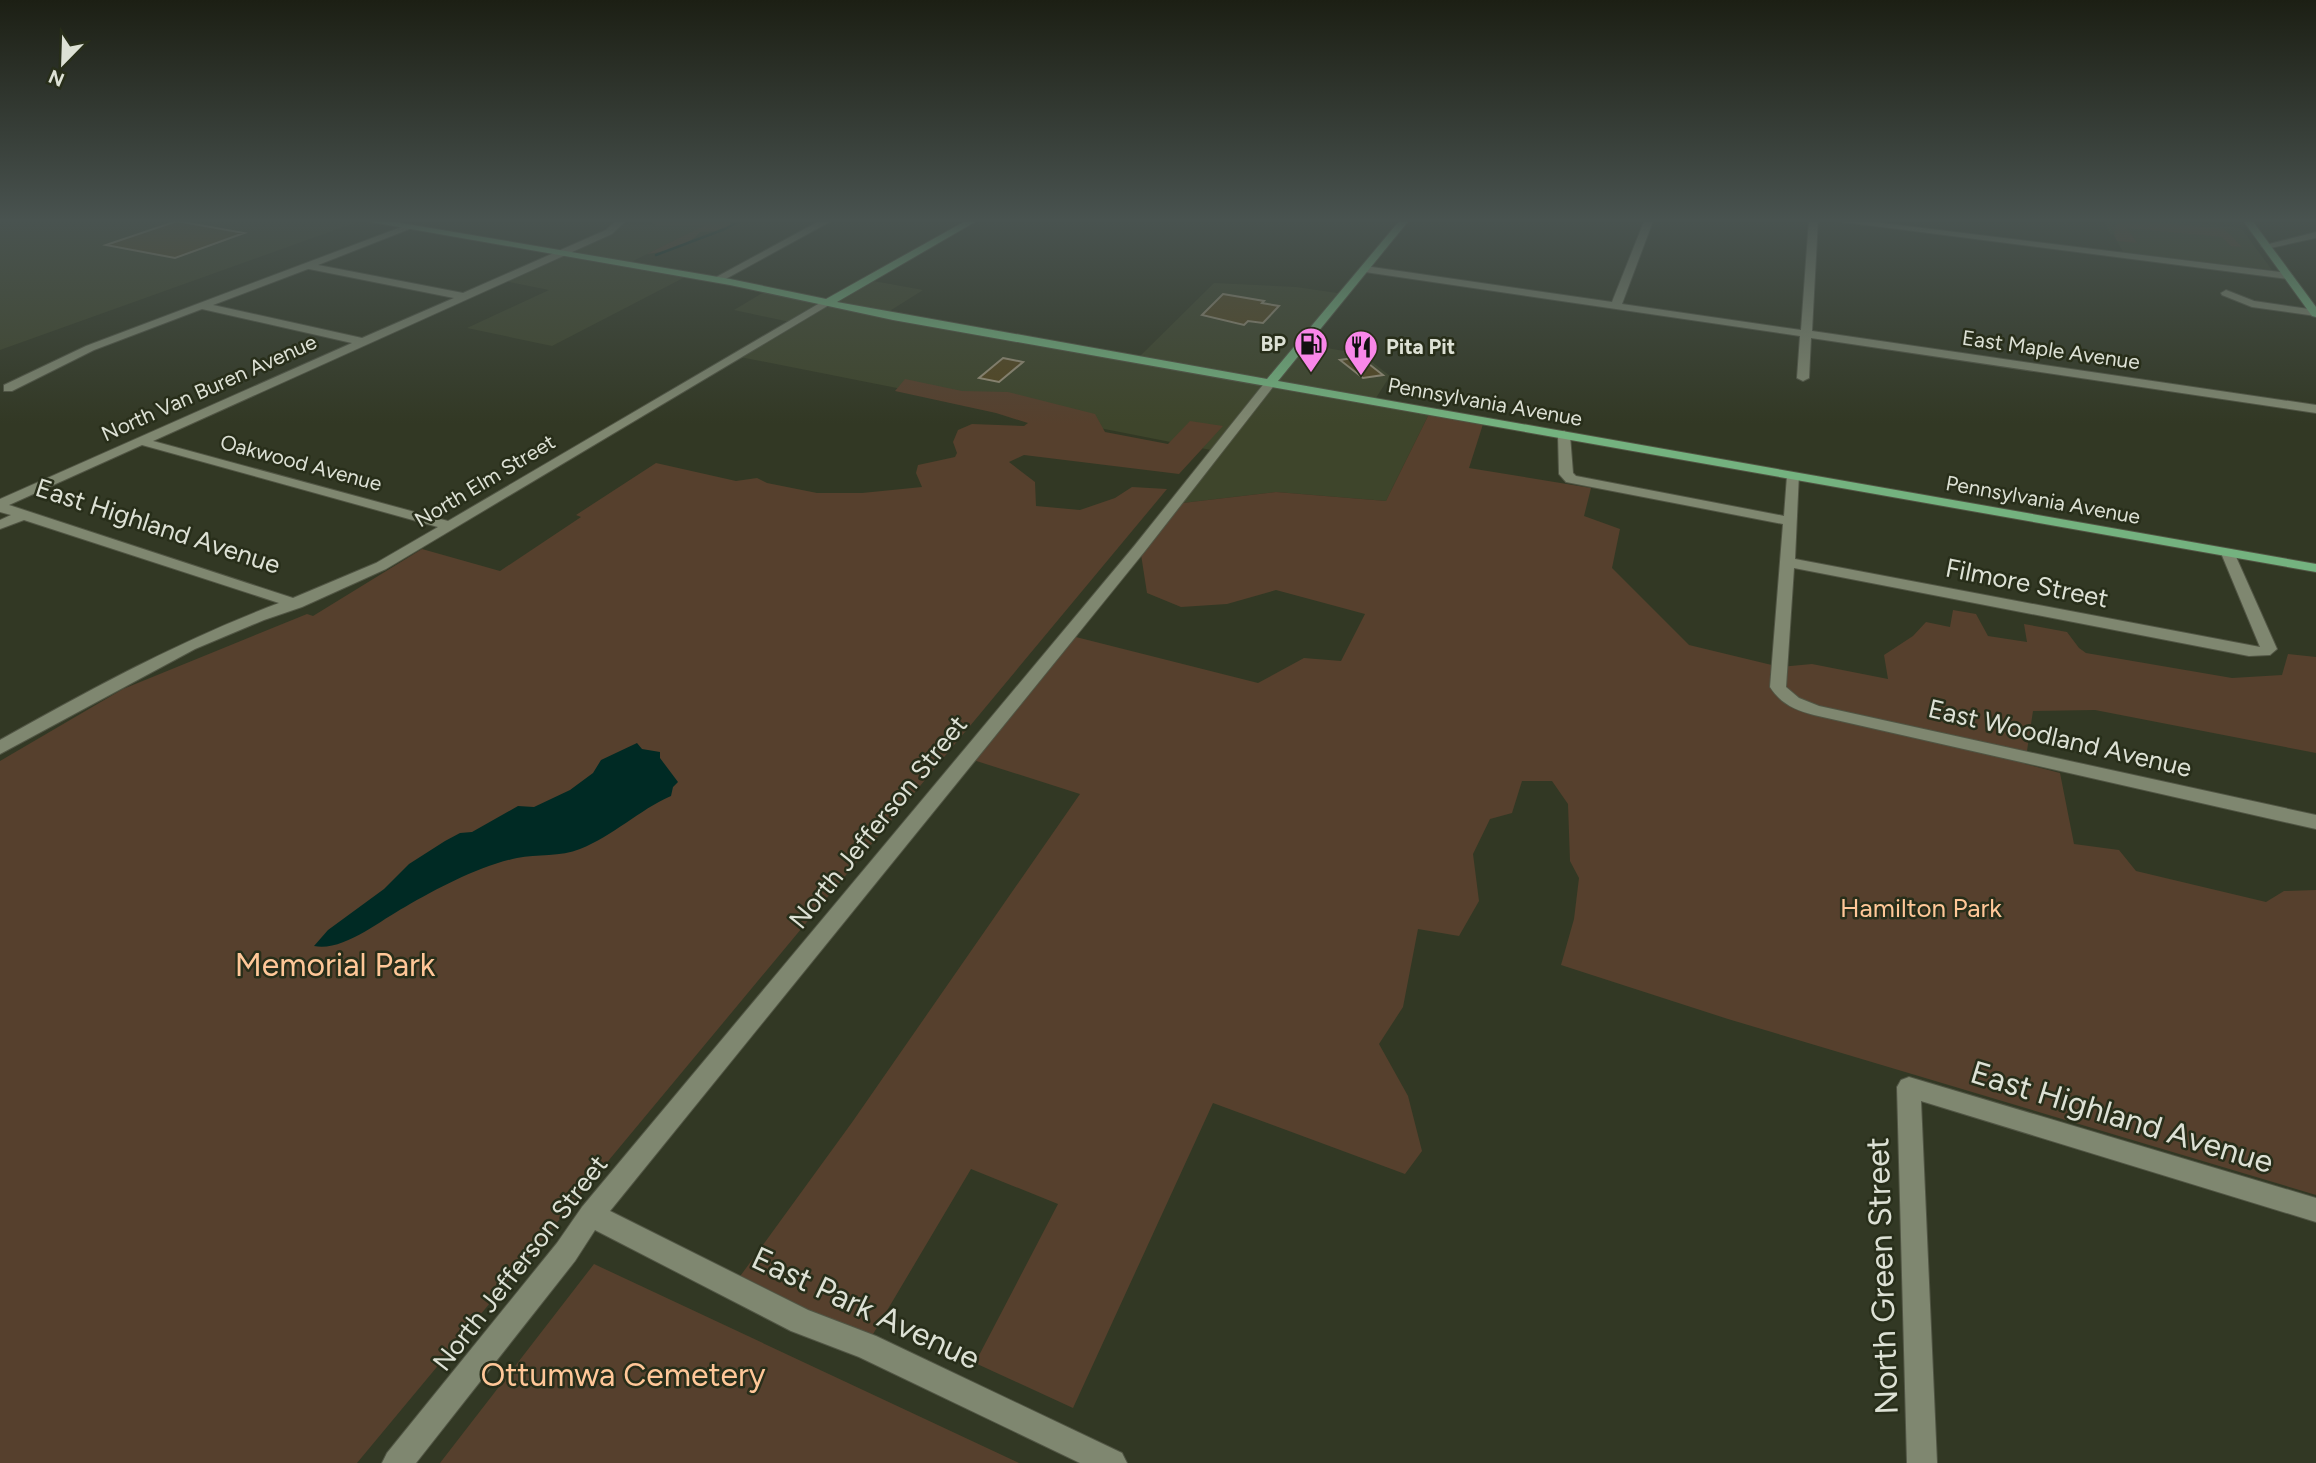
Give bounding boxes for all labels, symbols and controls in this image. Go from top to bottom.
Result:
north arrow [28,28,98,98]
text: N [45,65,68,92]
fuel station icon: BP [1292,325,1330,374]
street label: East Maple Avenue [1961,325,2142,374]
restaurant icon: Pita Pit [1342,328,1380,377]
street label: North Van Buren Avenue [97,329,320,446]
place label: BP [1260,331,1286,356]
place label: Pita Pit [1386,334,1455,359]
street label: Pennsylvania Avenue [1386,372,1584,431]
street label: Oakwood Avenue [218,429,385,496]
street label: North Elm Street [410,429,559,532]
street label: Pennsylvania Avenue [1944,470,2142,529]
street label: East Highland Avenue [32,471,284,581]
street label: Filmore Street [1943,552,2111,615]
street label: East Woodland Avenue [1925,692,2195,784]
street label: North Jefferson Street [782,709,974,935]
park label: Hamilton Park [1840,892,2002,924]
park label: Memorial Park [235,946,436,984]
street label: East Highland Avenue [1966,1053,2278,1181]
street label: North Green Street [1858,1137,1906,1415]
street label: North Jefferson Street [426,1148,614,1377]
street label: East Park Avenue [746,1239,986,1377]
park label: Ottumwa Cemetery [480,1356,766,1394]

